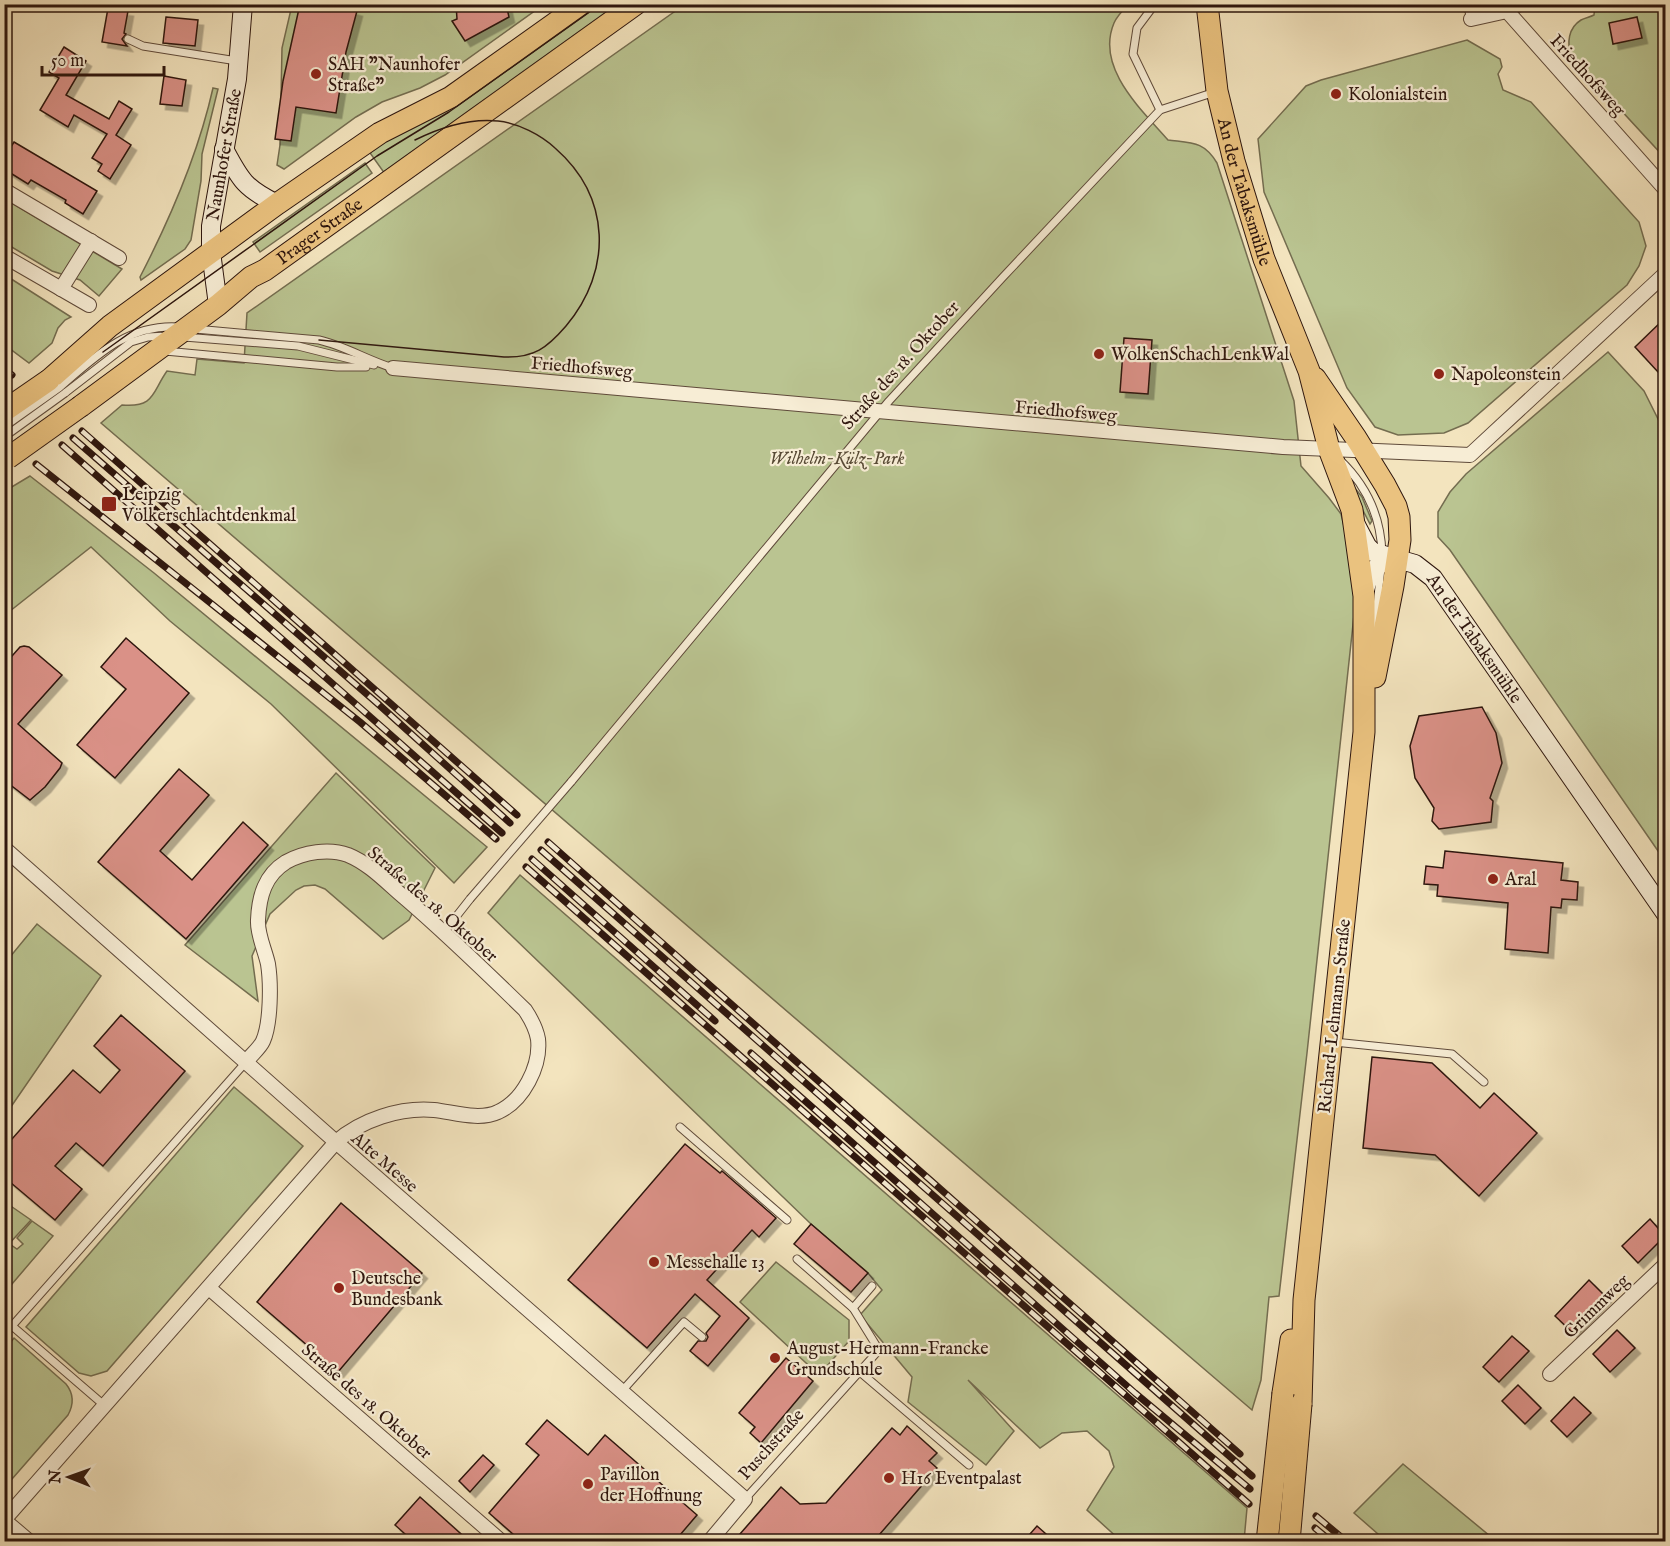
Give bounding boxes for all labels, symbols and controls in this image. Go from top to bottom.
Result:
street label: Friedhofsweg [1544,30,1630,122]
scale bar [42,39,164,77]
text: 50 m [51,50,84,73]
place label: SAH "Naunhofer Straße" [328,54,460,98]
marker: SAH "Naunhofer Straße" [309,67,323,81]
place label: Kolonialstein [1348,84,1448,107]
street label: Naunhofer Straße [202,87,248,223]
marker: Kolonialstein [1329,87,1343,101]
street label: An der Tabaksmühle [1211,115,1276,270]
street label: Prager Straße [273,194,368,271]
street label: Straße des 18. Oktober [837,296,965,435]
place label: WolkenSchachLenkWal [1111,344,1289,367]
marker: WolkenSchachLenkWal [1092,347,1106,361]
street label: Friedhofsweg [530,353,634,384]
place label: Napoleonstein [1451,364,1561,387]
marker: Napoleonstein [1432,367,1446,381]
street label: Friedhofsweg [1014,397,1118,428]
park label: Wilhelm-Külz-Park [770,448,904,471]
place label: Leipzig Völkerschlachtdenkmal [121,484,296,528]
marker: Leipzig Völkerschlachtdenkmal [100,495,118,513]
street label: An der Tabaksmühle [1420,569,1527,708]
street label: Straße des 18. Oktober [362,842,502,968]
place label: Aral [1504,869,1537,892]
marker: Aral [1486,872,1500,886]
street label: Richard-Lehmann-Straße [1314,918,1357,1115]
street label: Alte Messe [345,1127,422,1199]
place label: Messehalle 13 [666,1252,765,1275]
marker: Messehalle 13 [647,1255,661,1269]
place label: Deutsche Bundesbank [351,1268,443,1312]
street label: Grimmweg [1559,1270,1635,1344]
marker: Deutsche Bundesbank [332,1281,346,1295]
place label: August-Hermann-Francke Grundschule [786,1338,988,1382]
street label: Straße des 18. Oktober [296,1339,436,1465]
marker: August-Hermann-Francke Grundschule [768,1351,782,1365]
street label: Puschstraße [734,1405,810,1485]
north arrow [39,1447,99,1507]
place label: Pavillon der Hoffnung [600,1464,702,1508]
place label: H16 Eventpalast [901,1468,1022,1491]
text: N [46,1470,66,1485]
marker: H16 Eventpalast [882,1471,896,1485]
marker: Pavillon der Hoffnung [581,1477,595,1491]

